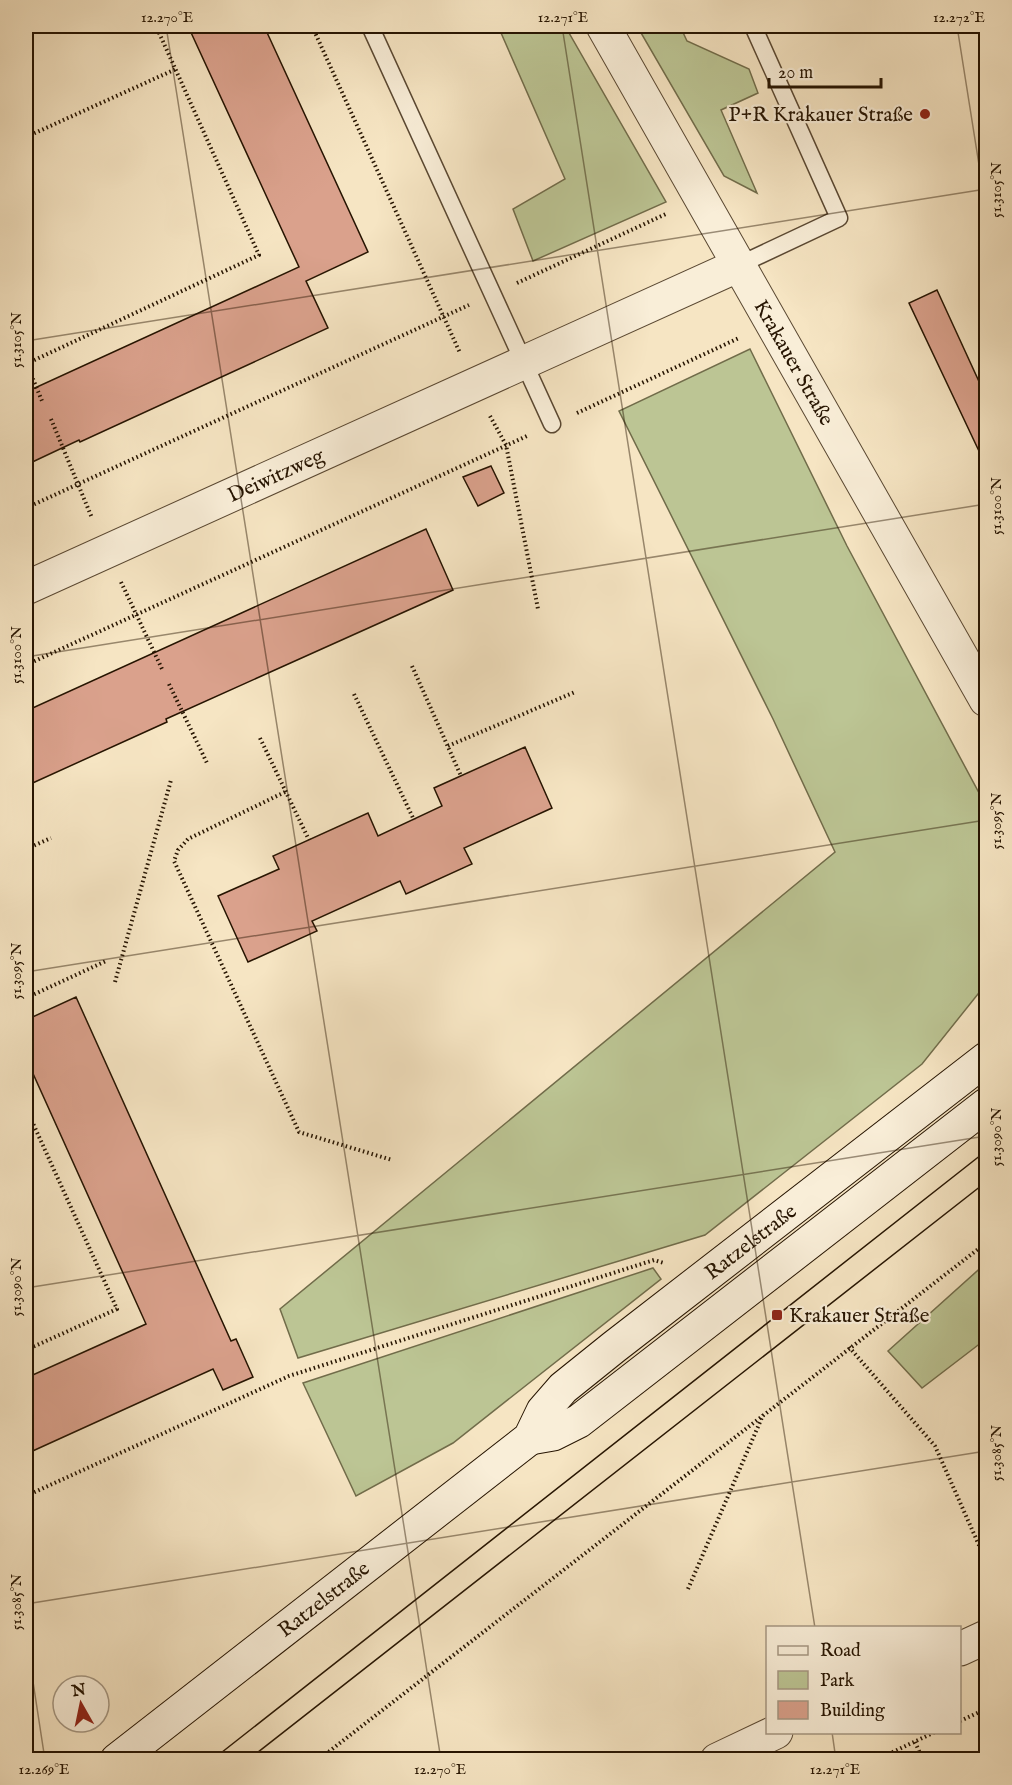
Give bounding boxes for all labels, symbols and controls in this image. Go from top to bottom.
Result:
text: 12.270°E [141,8,193,27]
text: 12.271°E [538,8,588,27]
text: 12.272°E [933,8,985,27]
scale bar [769,51,882,89]
text: 20 m [778,62,813,85]
place label: P+R Krakauer Straße [728,102,913,129]
marker: P+R Krakauer Straße [918,107,932,121]
text: 51.3105°N [987,162,1006,218]
street label: Krakauer Straße [746,295,839,431]
text: 51.3105°N [7,312,26,368]
street label: Deiwitzweg [224,442,329,510]
text: 51.3100°N [987,477,1006,535]
text: 51.3100°N [7,626,26,684]
text: 51.3095°N [987,793,1006,849]
text: 51.3095°N [7,943,26,999]
text: 51.3090°N [987,1108,1006,1166]
street label: Ratzelstraße [700,1198,803,1287]
text: 51.3090°N [7,1258,26,1316]
place label: Krakauer Straße [789,1303,930,1330]
marker: Krakauer Straße [770,1308,784,1322]
text: 51.3085°N [987,1425,1006,1481]
street label: Ratzelstraße [273,1556,376,1644]
text: 51.3085°N [7,1574,26,1630]
legend [766,1626,961,1734]
text: Road [820,1640,861,1663]
text: Park [820,1670,855,1693]
north arrow [51,1674,111,1734]
text: N [70,1680,88,1702]
text: Building [820,1700,885,1723]
text: 12.269°E [19,1760,69,1779]
text: 12.270°E [414,1760,466,1779]
text: 12.271°E [810,1760,860,1779]

